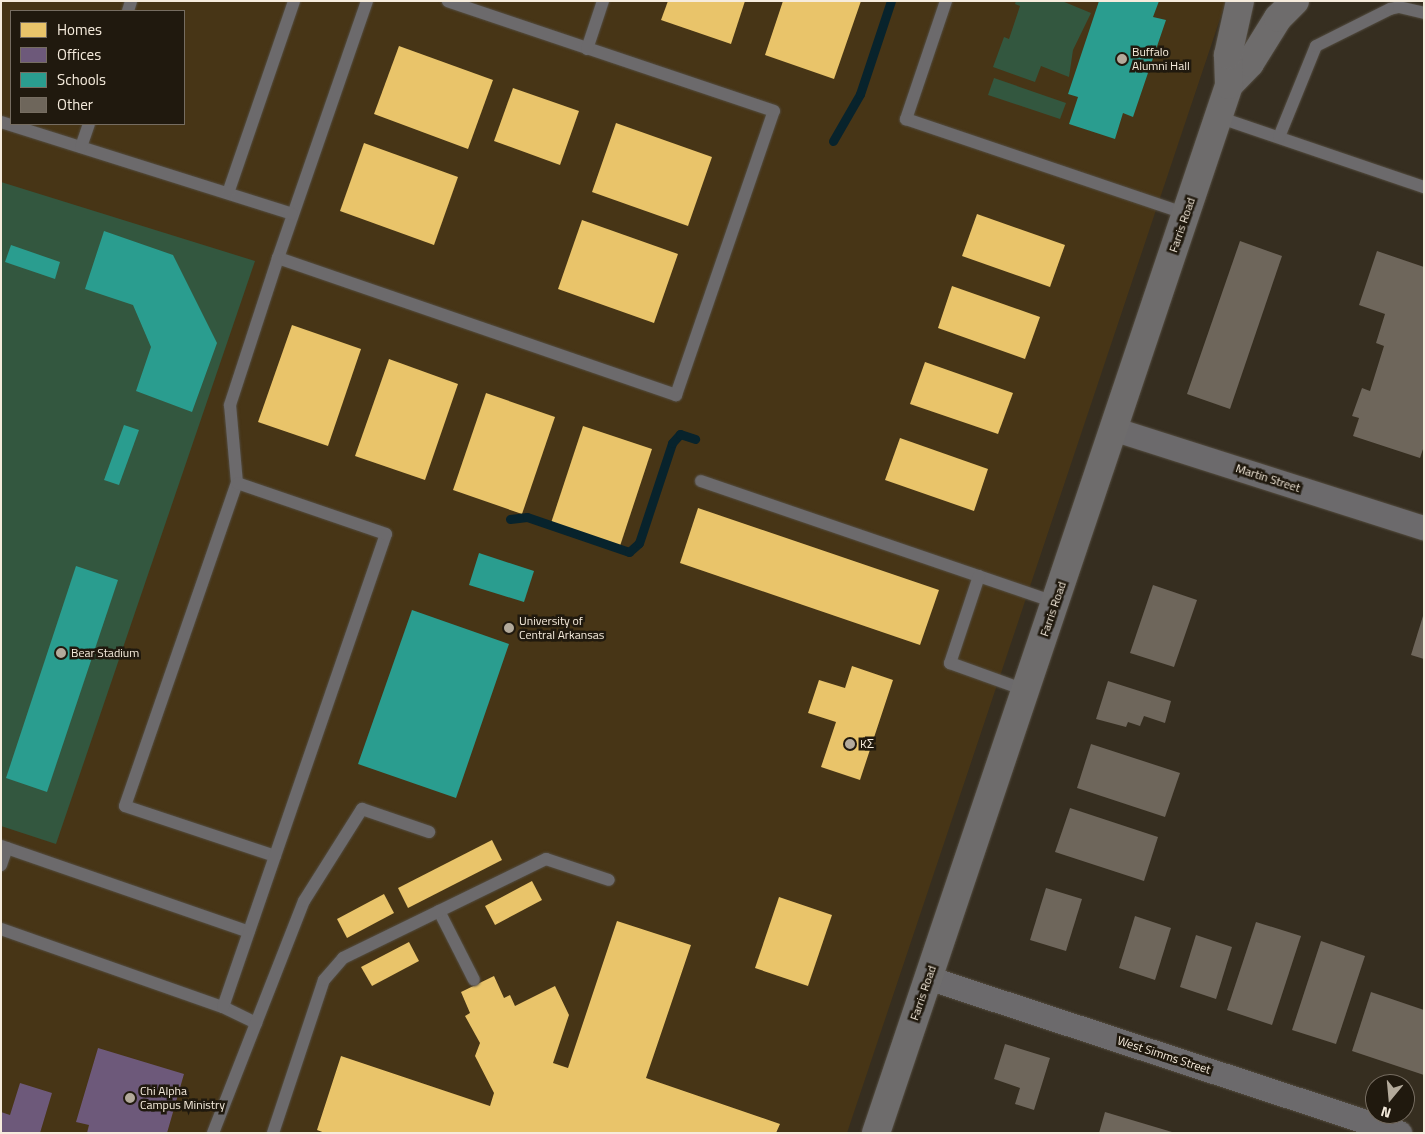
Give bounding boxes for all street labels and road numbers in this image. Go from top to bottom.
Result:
street label: Farris Road [1166,196,1198,254]
street label: Martin Street [1234,461,1302,495]
street label: Farris Road [1037,580,1069,638]
street label: Farris Road [907,964,939,1022]
street label: West Simms Street [1116,1033,1212,1077]

